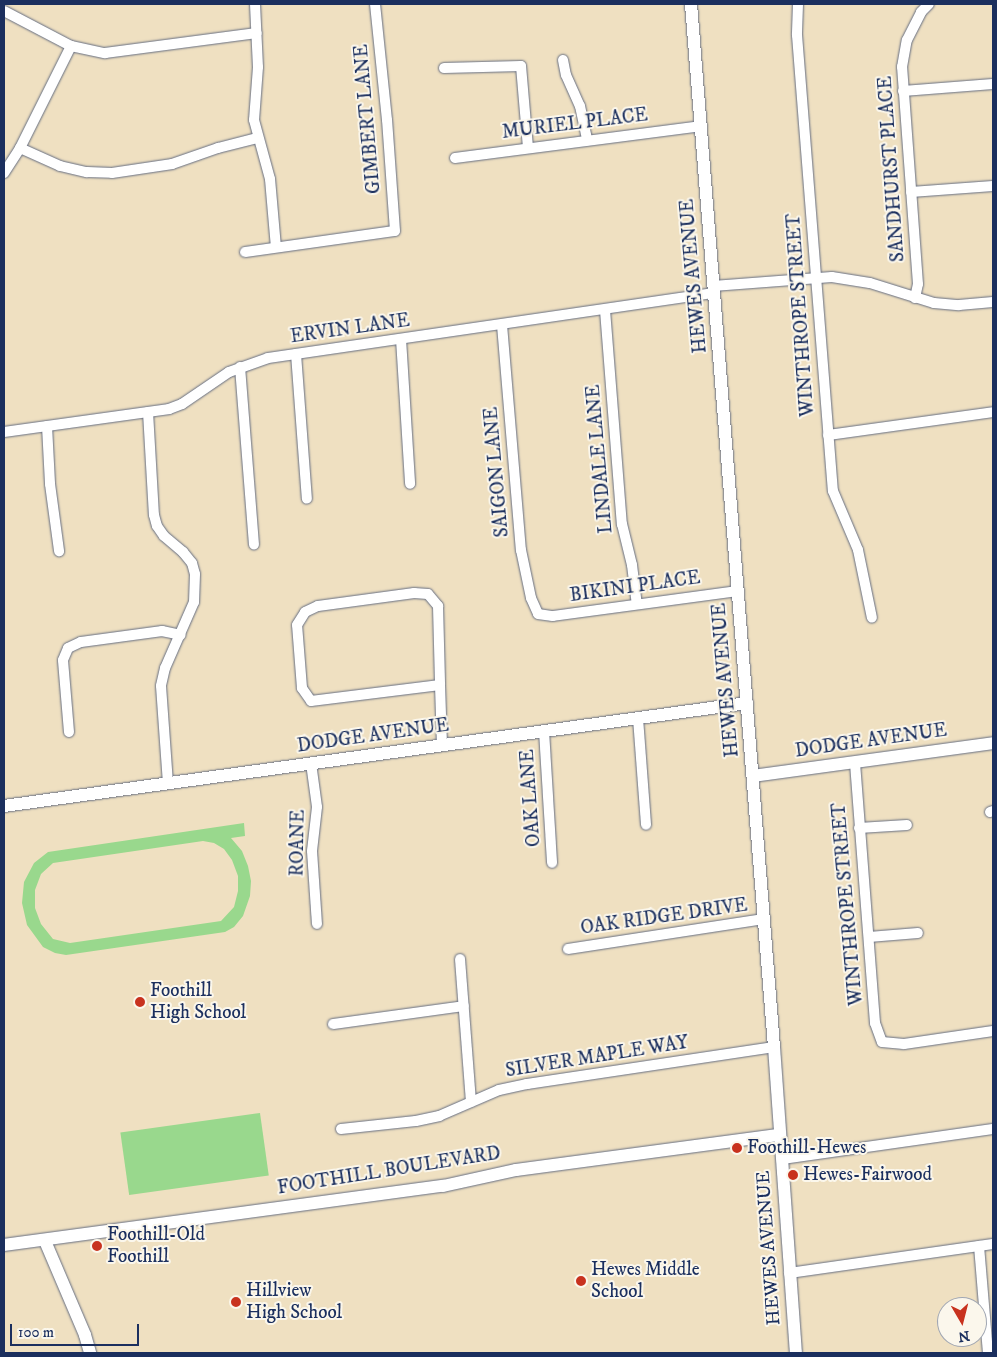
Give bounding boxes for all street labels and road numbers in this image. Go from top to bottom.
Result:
street label: GIMBERT LANE [350,43,386,195]
street label: SANDHURST PLACE [874,75,910,263]
street label: MURIEL PLACE [501,104,649,144]
street label: HEWES AVENUE [676,198,712,354]
street label: WINTHROPE STREET [783,213,819,417]
street label: ERVIN LANE [289,309,411,349]
street label: LINDALE LANE [582,384,618,534]
street label: SAIGON LANE [480,406,514,538]
street label: BIKINI PLACE [568,567,702,607]
street label: HEWES AVENUE [708,602,744,758]
street label: DODGE AVENUE [296,714,450,758]
street label: DODGE AVENUE [794,719,948,763]
street label: OAK LANE [516,748,546,848]
street label: WINTHROPE STREET [828,802,868,1006]
street label: ROANE [286,809,310,877]
street label: OAK RIDGE DRIVE [579,894,749,940]
street label: SILVER MAPLE WAY [504,1031,690,1083]
street label: FOOTHILL BOULEVARD [276,1142,502,1200]
street label: HEWES AVENUE [752,1170,786,1326]

